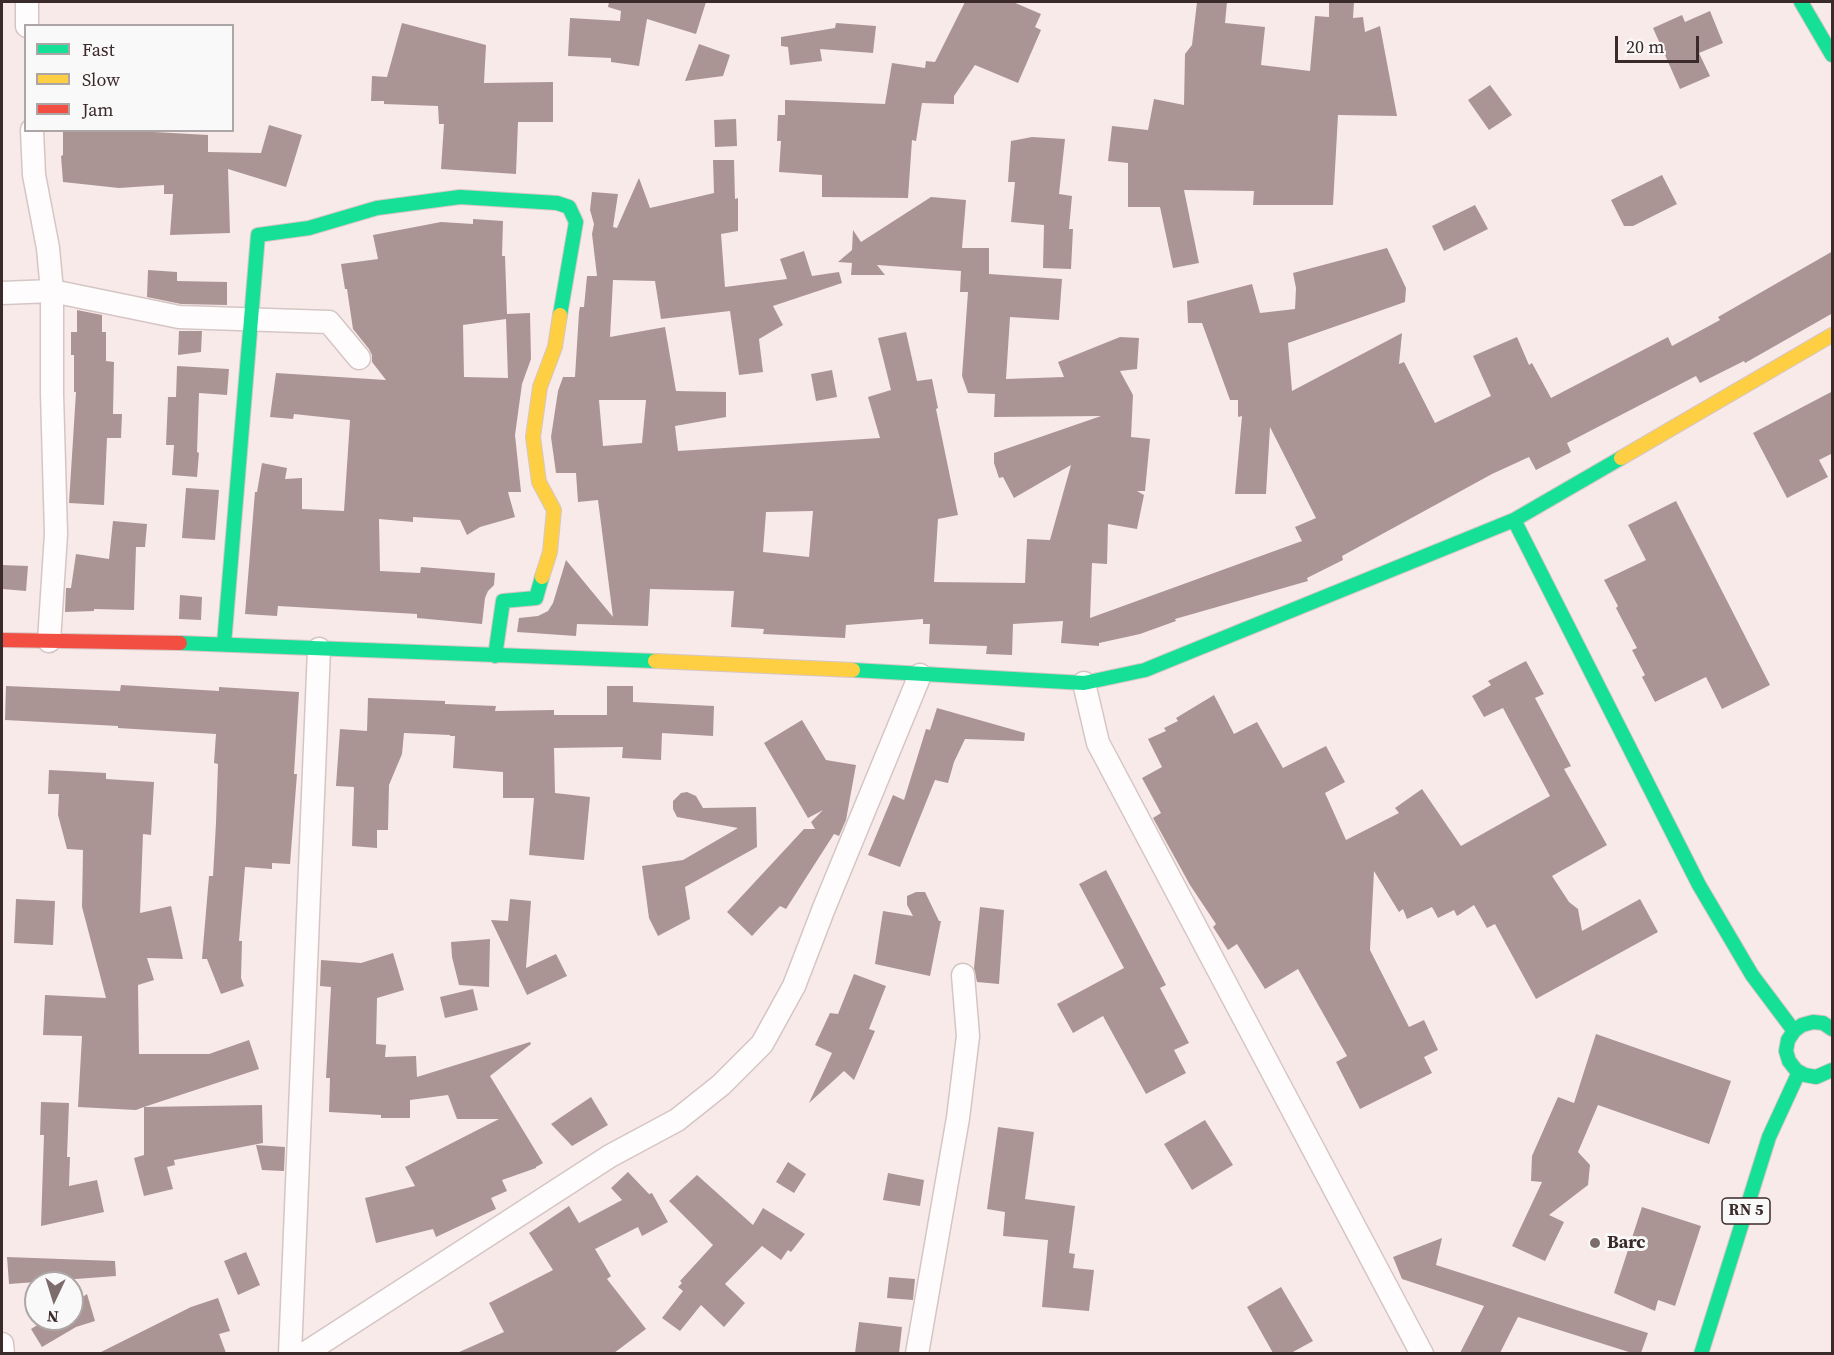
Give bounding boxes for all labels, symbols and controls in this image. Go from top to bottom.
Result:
legend [24,24,234,132]
scale bar [1618,24,1702,62]
text: 20 m [1626,34,1664,59]
text: Fast [82,37,115,62]
text: Slow [82,67,120,92]
text: Jam [82,97,114,122]
road number: RN 5 [1722,1198,1770,1224]
place label: Barc [1607,1232,1646,1254]
marker: Barc [1588,1236,1602,1250]
north arrow [24,1271,84,1331]
text: N [46,1306,59,1328]

